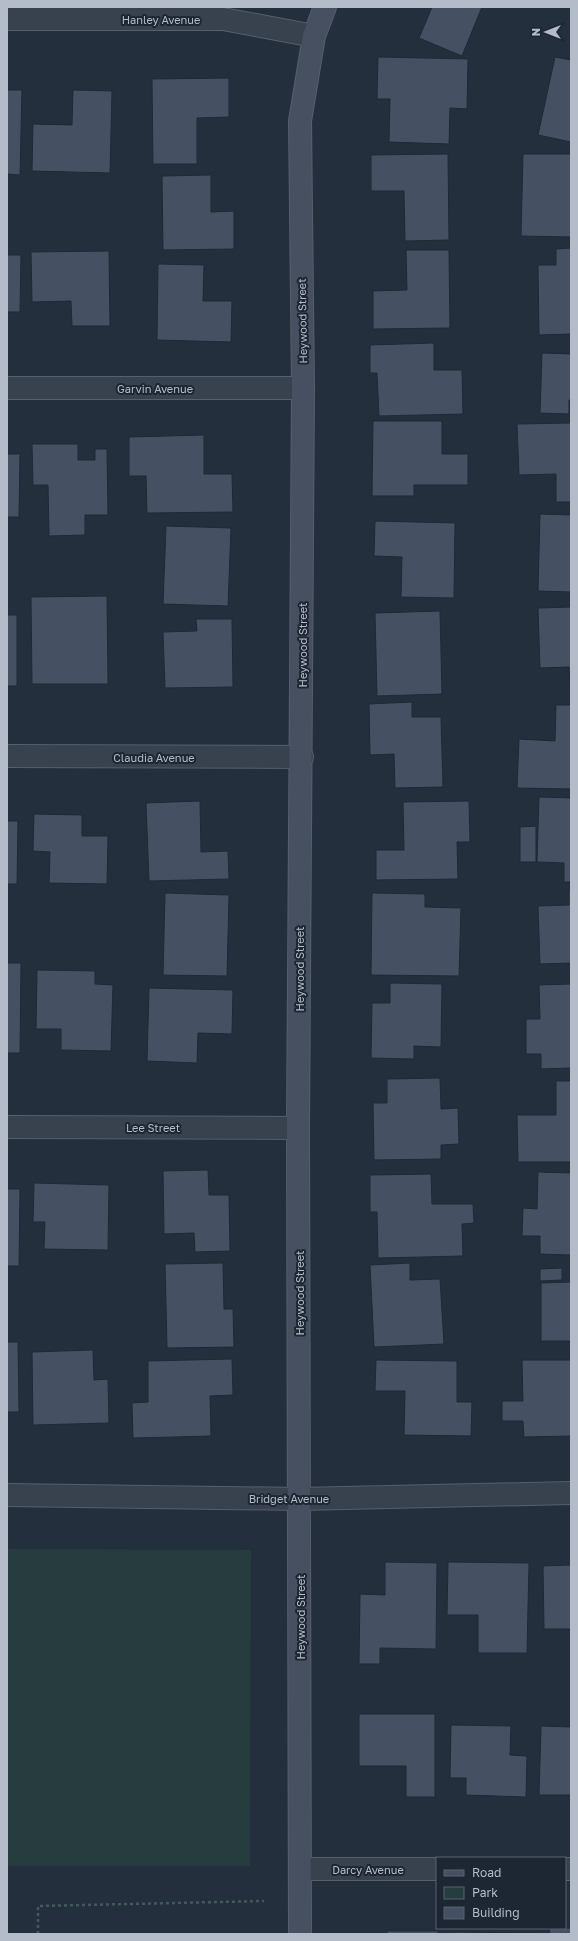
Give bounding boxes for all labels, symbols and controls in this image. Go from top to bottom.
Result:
north arrow [526,12,566,52]
street label: Hanley Avenue [122,13,200,26]
text: N [529,28,542,36]
street label: Heywood Street [295,278,309,364]
street label: Garvin Avenue [117,382,193,395]
street label: Heywood Street [296,603,309,687]
street label: Claudia Avenue [113,751,195,764]
street label: Heywood Street [293,927,306,1011]
street label: Lee Street [126,1121,180,1134]
street label: Heywood Street [293,1251,306,1335]
street label: Bridget Avenue [249,1492,329,1505]
street label: Heywood Street [294,1575,307,1659]
legend [436,1857,566,1929]
street label: Darcy Avenue [332,1863,404,1876]
text: Road [472,1865,501,1880]
text: Park [472,1885,498,1900]
text: Building [472,1905,520,1920]

